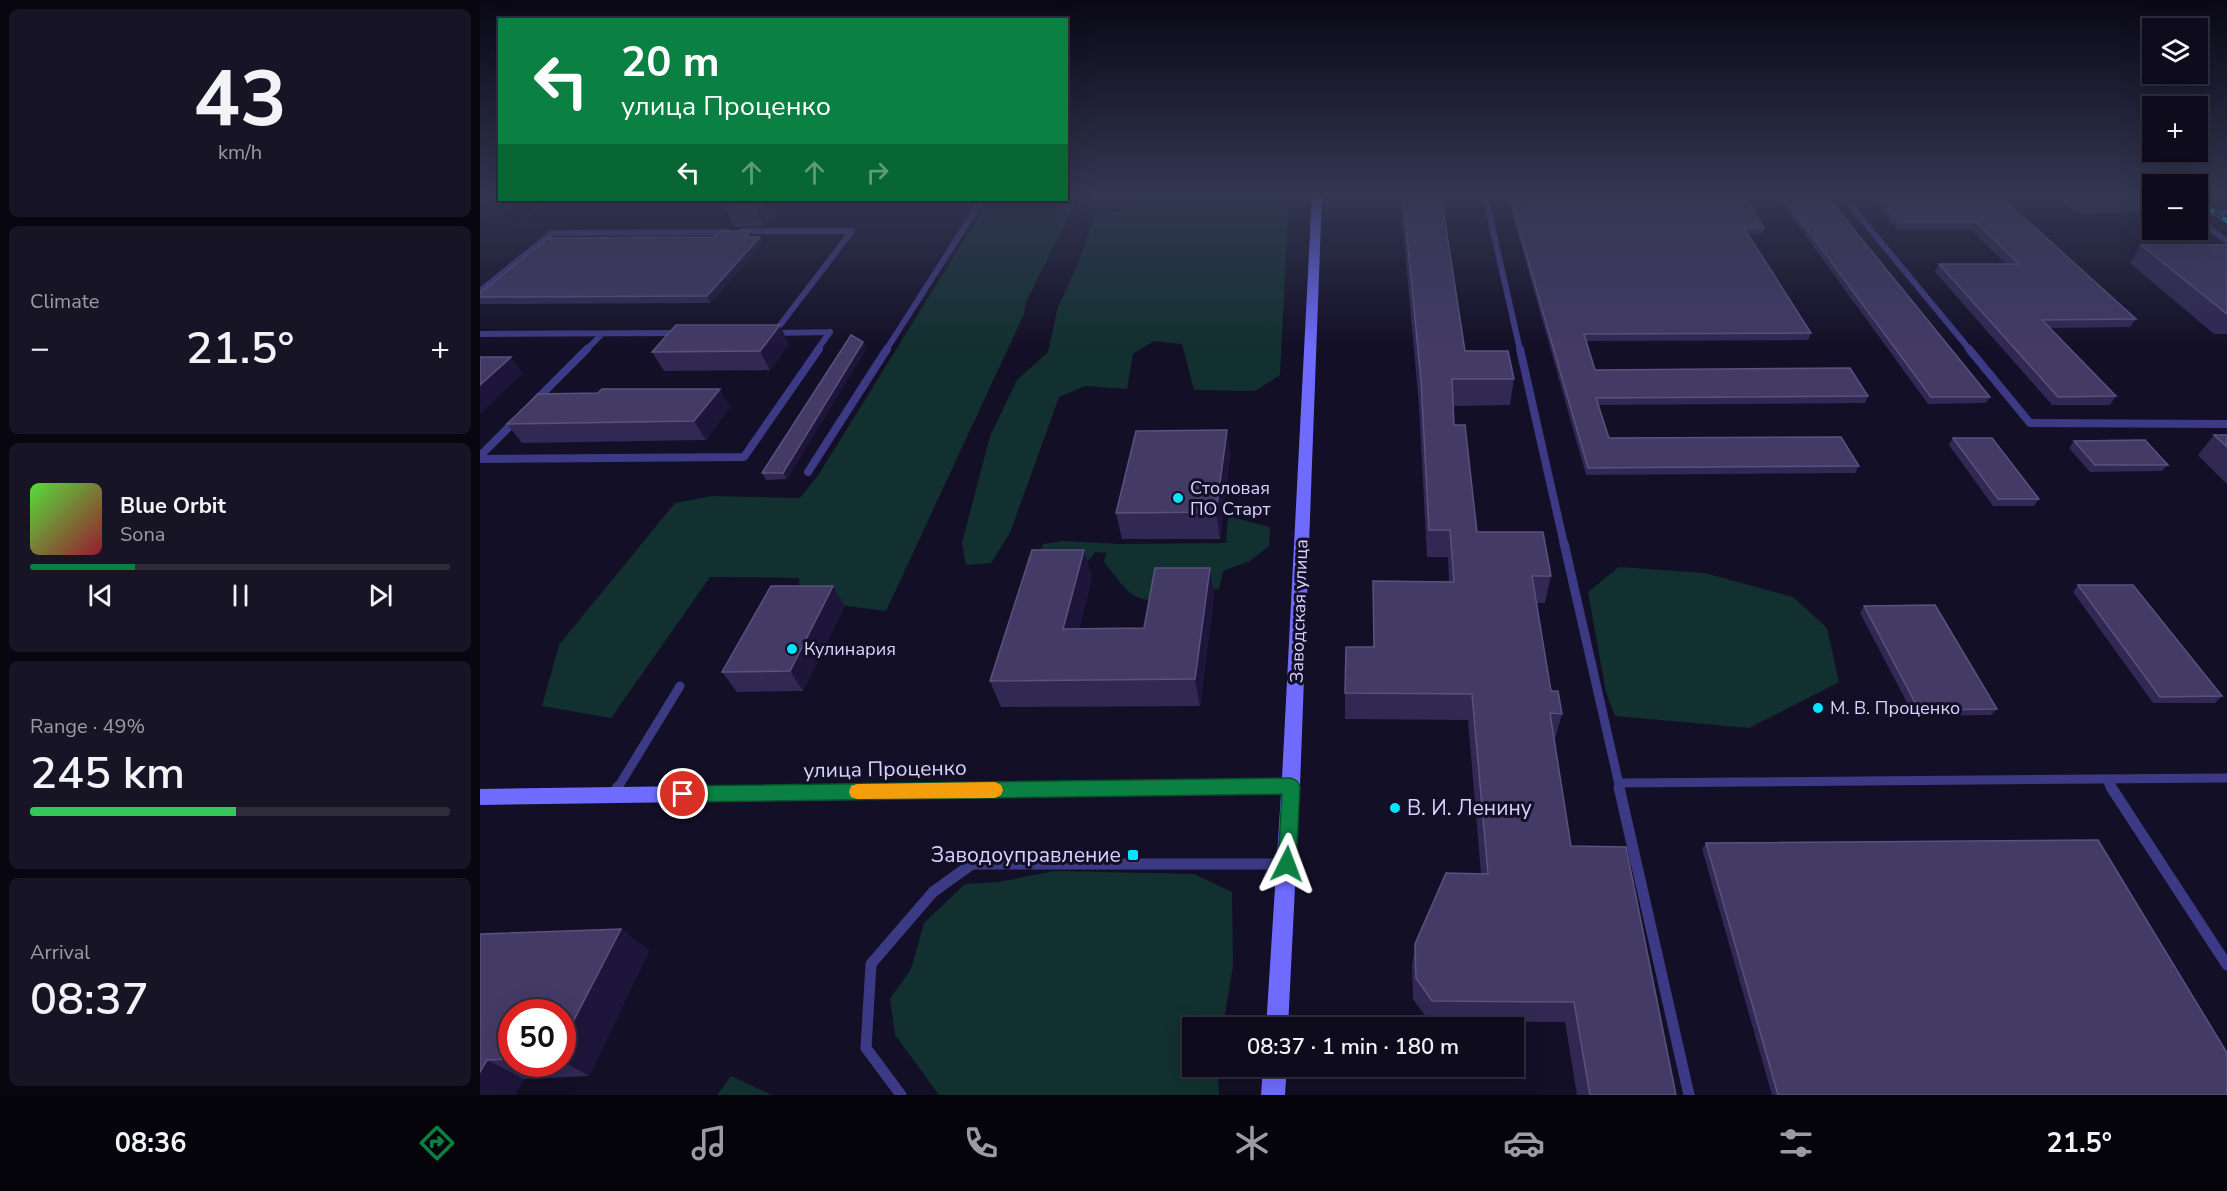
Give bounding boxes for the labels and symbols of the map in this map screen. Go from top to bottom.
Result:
place label: Столовая ПО Старт [1190,476,1271,521]
marker: Столовая ПО Старт [1171,491,1185,505]
street label: Заводская улица [1284,539,1314,683]
place label: Кулинария [804,637,896,661]
marker: Кулинария [785,642,799,656]
place label: М. В. Проценко [1830,696,1960,720]
marker: М. В. Проценко [1811,701,1825,715]
street label: улица Проценко [803,754,967,784]
pin [657,768,708,819]
place label: В. И. Ленину [1407,794,1532,822]
marker: В. И. Ленину [1388,801,1402,815]
position arrow [1255,832,1319,896]
place label: Заводоуправление [931,841,1121,869]
marker: Заводоуправление [1126,848,1140,862]
speed limit sign: 50 [498,999,576,1077]

